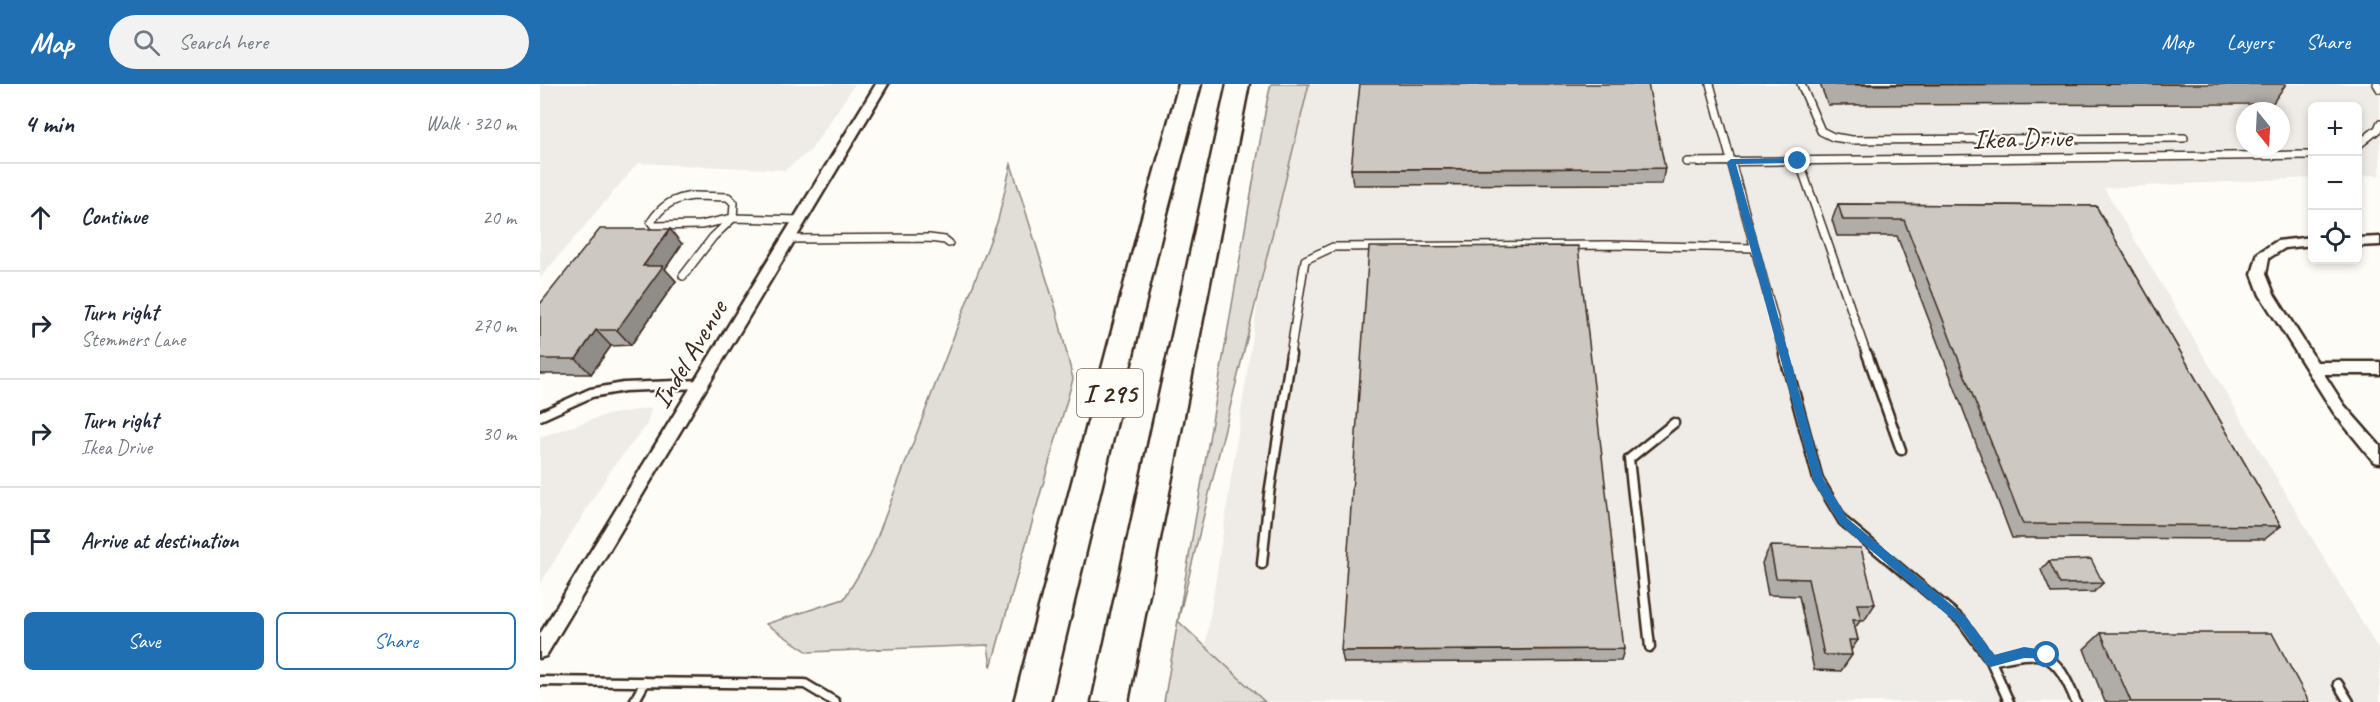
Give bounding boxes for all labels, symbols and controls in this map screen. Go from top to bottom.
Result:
search box [109,15,529,69]
text: Map [30,25,73,60]
icon: search [130,26,163,59]
text: Search here [178,28,268,56]
text: Map [2161,29,2194,55]
text: Layers [2227,29,2273,55]
text: Share [2306,29,2350,55]
north arrow [2236,102,2290,156]
map controls [2308,102,2362,264]
button: + [2308,102,2362,156]
text: 4 min [24,107,74,140]
text: Walk · 320 m [426,111,516,136]
street label: Ikea Drive [1972,120,2074,156]
route end [1784,147,1810,173]
button: − [2308,156,2362,210]
icon: ahead [24,201,57,234]
text: Continue [81,203,147,231]
text: 20 m [482,205,516,230]
button: locate [2308,210,2362,264]
street label: Indel Avenue [643,292,736,414]
text: Turn right [81,299,158,327]
icon: right [24,309,57,342]
text: 270 m [473,313,516,338]
text: Stemmers Lane [81,327,185,352]
road number: I 295 [1077,369,1143,417]
text: Turn right [81,407,158,435]
icon: right [24,417,57,450]
text: 30 m [482,421,516,446]
text: Ikea Drive [81,435,152,460]
icon: arrive [24,525,57,558]
text: Arrive at destination [81,527,238,555]
button: Save [24,612,264,670]
button: Share [276,612,516,670]
route start [2033,641,2059,667]

